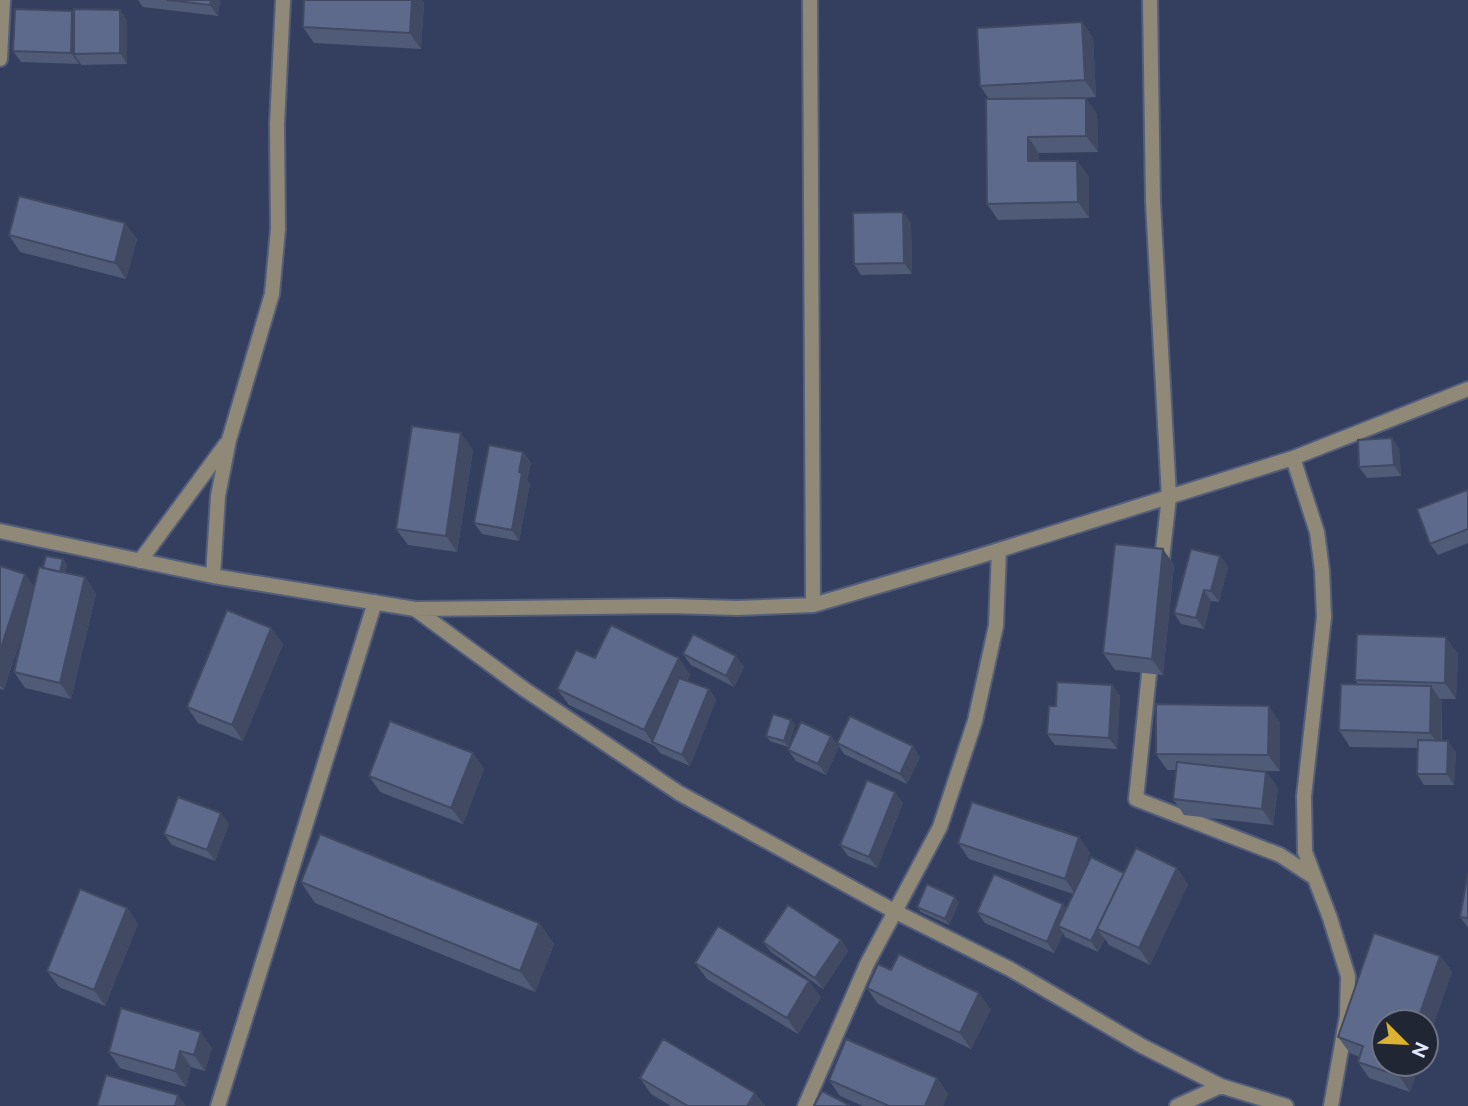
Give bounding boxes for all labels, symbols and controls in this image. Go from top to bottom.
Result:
north arrow [1370,1008,1440,1078]
text: N [1408,1039,1434,1061]

